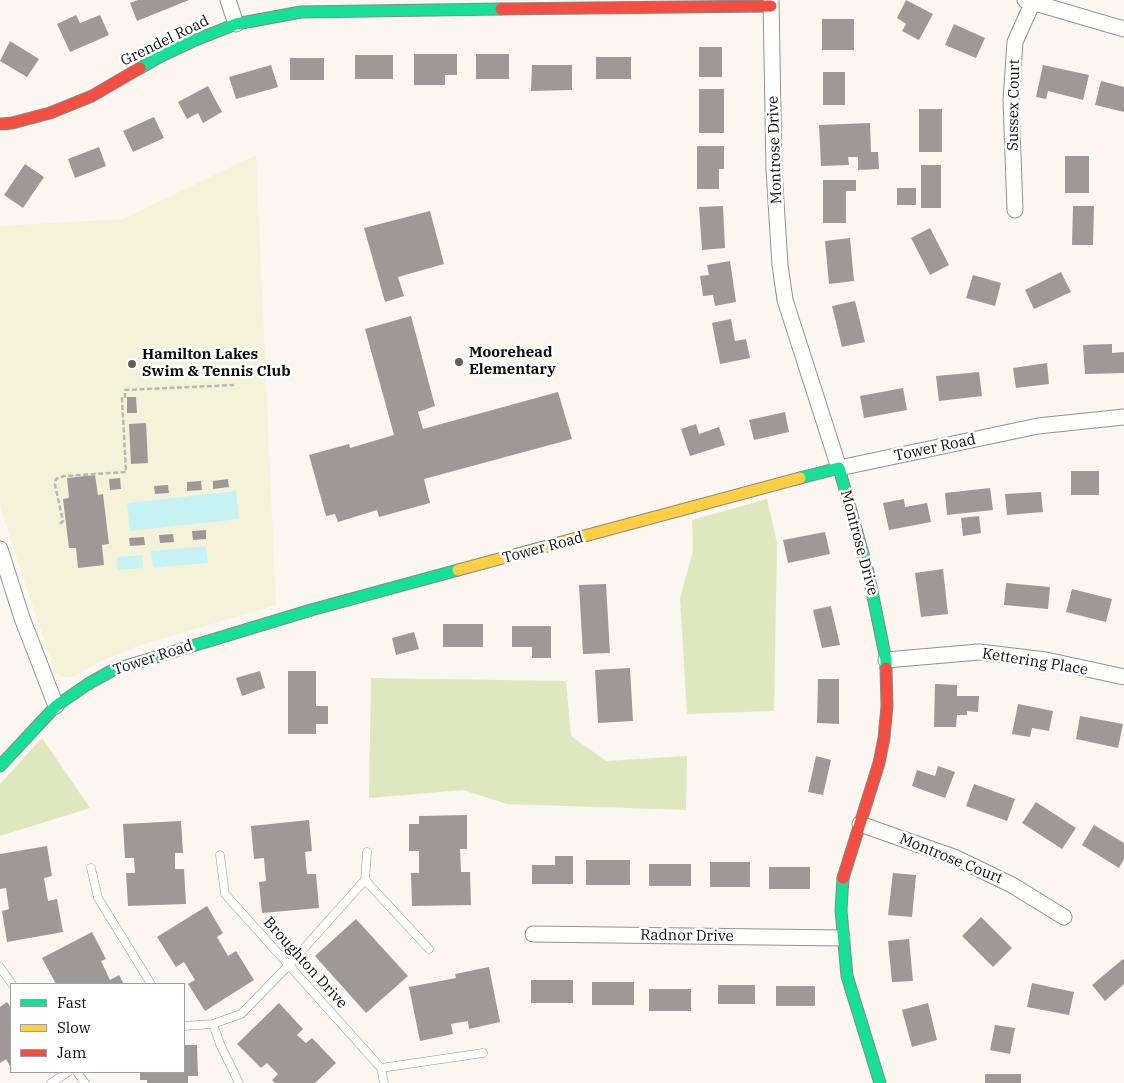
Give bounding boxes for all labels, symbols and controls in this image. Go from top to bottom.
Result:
street label: Grendel Road [118,12,212,70]
street label: Sussex Court [1004,59,1024,151]
street label: Montrose Drive [764,96,786,204]
place label: Moorehead Elementary [469,344,556,379]
place label: Hamilton Lakes Swim & Tennis Club [142,346,291,381]
marker: Moorehead Elementary [453,356,465,368]
marker: Hamilton Lakes Swim & Tennis Club [126,358,138,370]
street label: Tower Road [893,431,977,465]
street label: Montrose Drive [836,488,882,598]
street label: Tower Road [501,529,585,567]
street label: Tower Road [111,637,195,679]
street label: Kettering Place [981,645,1089,679]
street label: Montrose Court [897,830,1005,888]
street label: Broughton Drive [259,914,351,1012]
street label: Radnor Drive [640,926,734,946]
legend [10,983,185,1073]
text: Fast [57,993,87,1012]
text: Slow [57,1018,90,1037]
text: Jam [57,1043,86,1062]

